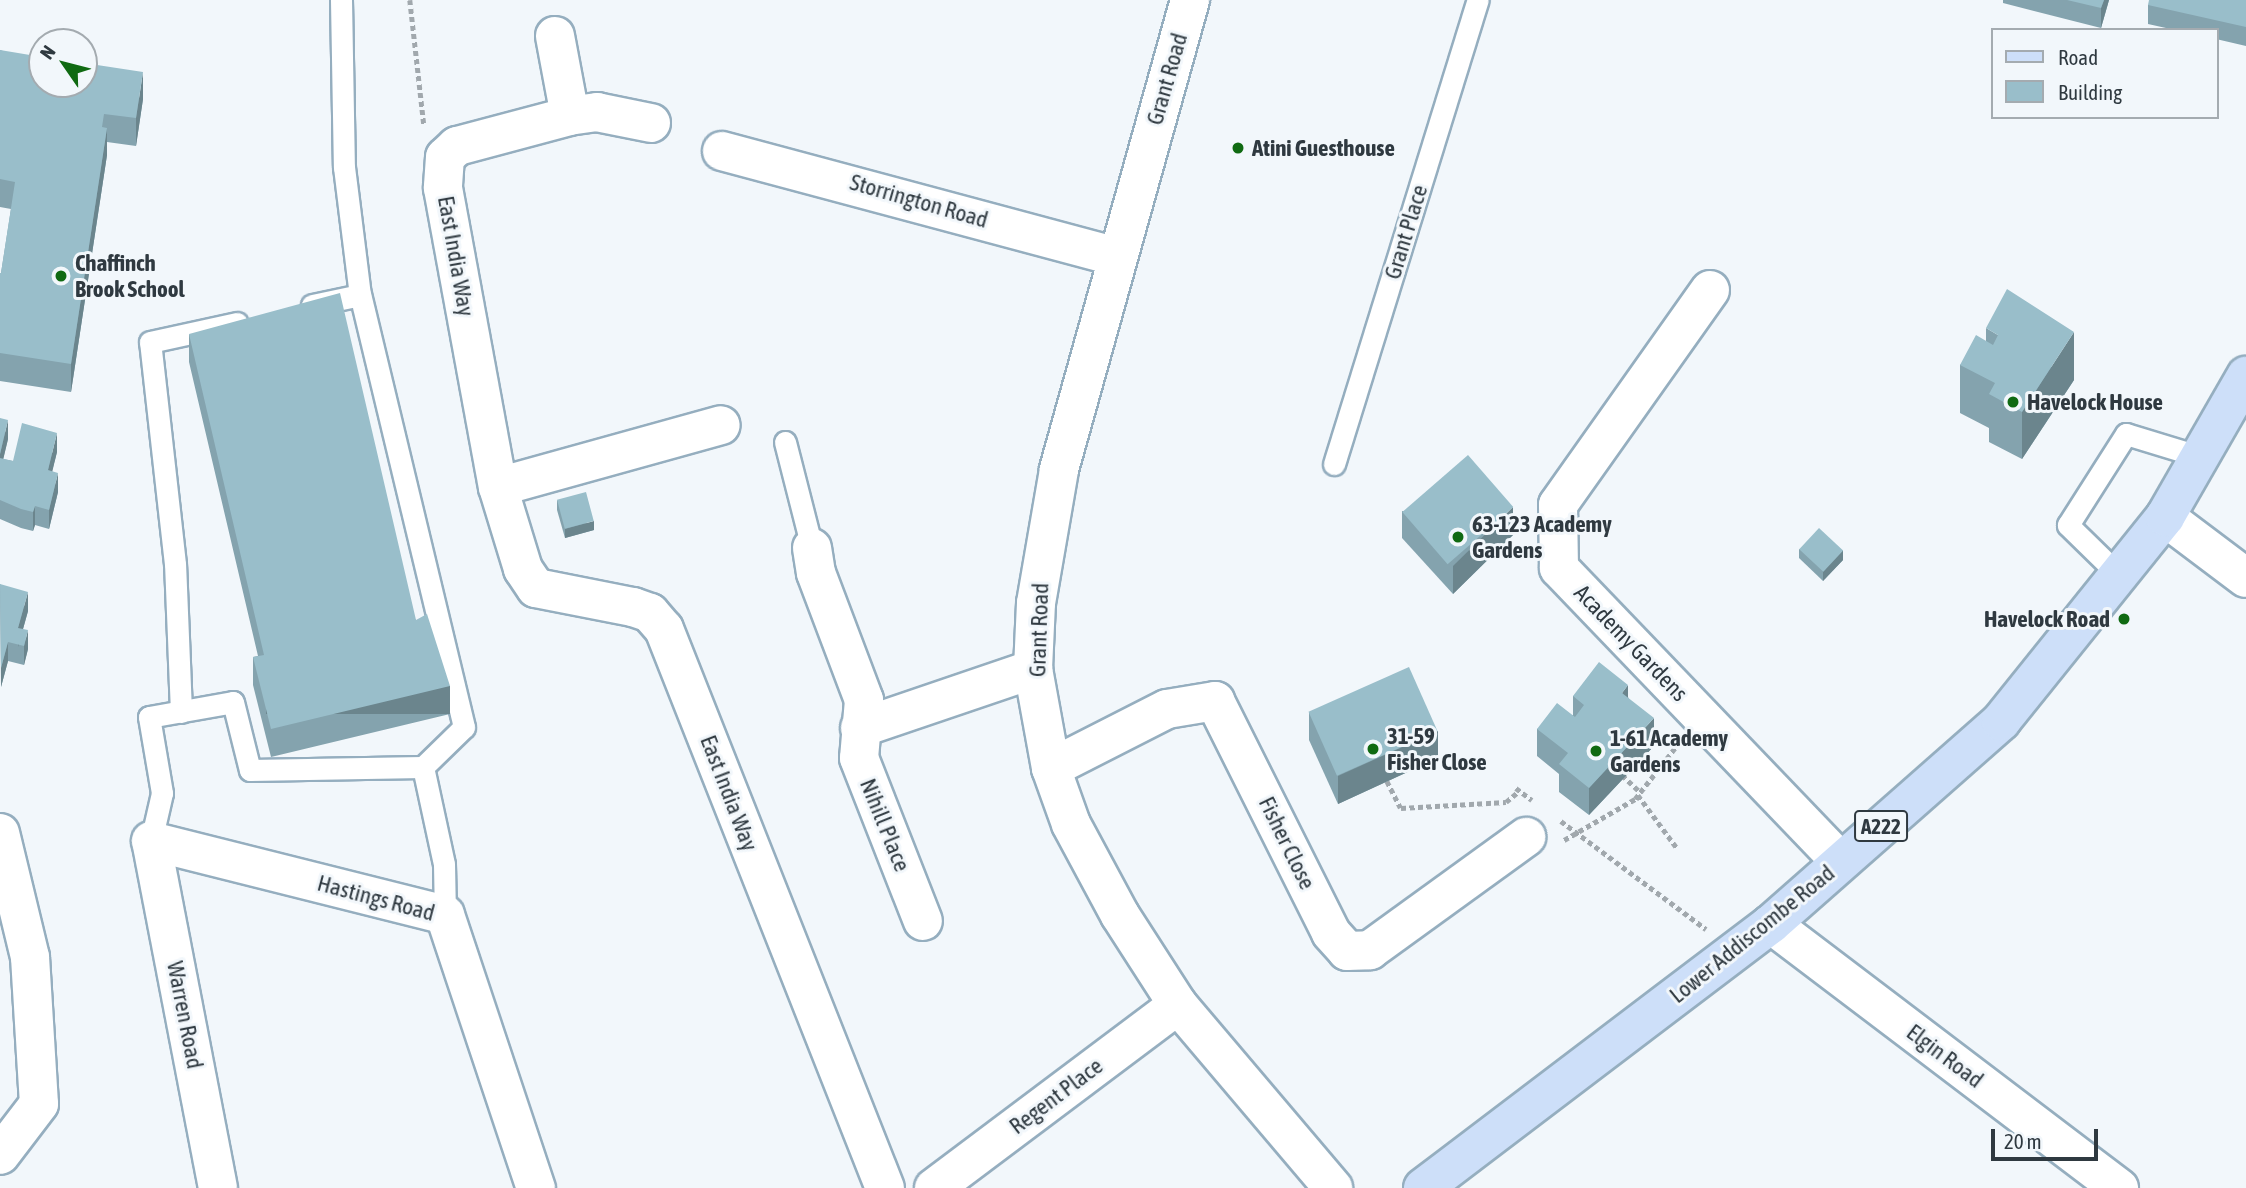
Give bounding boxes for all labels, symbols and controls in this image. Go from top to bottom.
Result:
north arrow [28,28,98,98]
legend [1990,28,2218,119]
street label: Grant Road [1141,30,1193,128]
text: N [35,41,60,63]
text: Road [2058,45,2098,69]
text: Building [2058,80,2122,104]
place label: Atini Guesthouse [1252,134,1395,162]
marker: Atini Guesthouse [1230,140,1246,156]
street label: Storrington Road [847,168,991,234]
street label: Grant Place [1379,182,1433,282]
street label: East India Way [432,194,480,318]
place label: Chaffinch Brook School [75,249,185,303]
marker: Chaffinch Brook School [53,268,69,284]
place label: Havelock House [2027,388,2163,416]
marker: Havelock House [2005,394,2021,410]
place label: 63-123 Academy Gardens [1472,510,1612,564]
marker: 63-123 Academy Gardens [1450,529,1466,545]
street label: Academy Gardens [1569,579,1693,707]
street label: Grant Road [1024,583,1054,677]
place label: Havelock Road [1984,605,2110,633]
marker: Havelock Road [2116,611,2132,627]
place label: 31-59 Fisher Close [1387,722,1487,776]
place label: 1-61 Academy Gardens [1610,724,1728,778]
street label: East India Way [694,731,764,855]
marker: 31-59 Fisher Close [1365,741,1381,757]
marker: 1-61 Academy Gardens [1588,743,1604,759]
street label: Nihill Place [854,775,916,875]
street label: Fisher Close [1253,792,1321,894]
road number: A222 [1853,808,1909,844]
street label: Lower Addiscombe Road [1664,859,1840,1009]
street label: Hastings Road [314,869,438,927]
street label: Warren Road [161,959,209,1071]
street label: Elgin Road [1901,1018,1989,1094]
street label: Regent Place [1004,1052,1108,1140]
scale bar [1994,1114,2101,1158]
text: 20 m [2004,1129,2042,1153]

